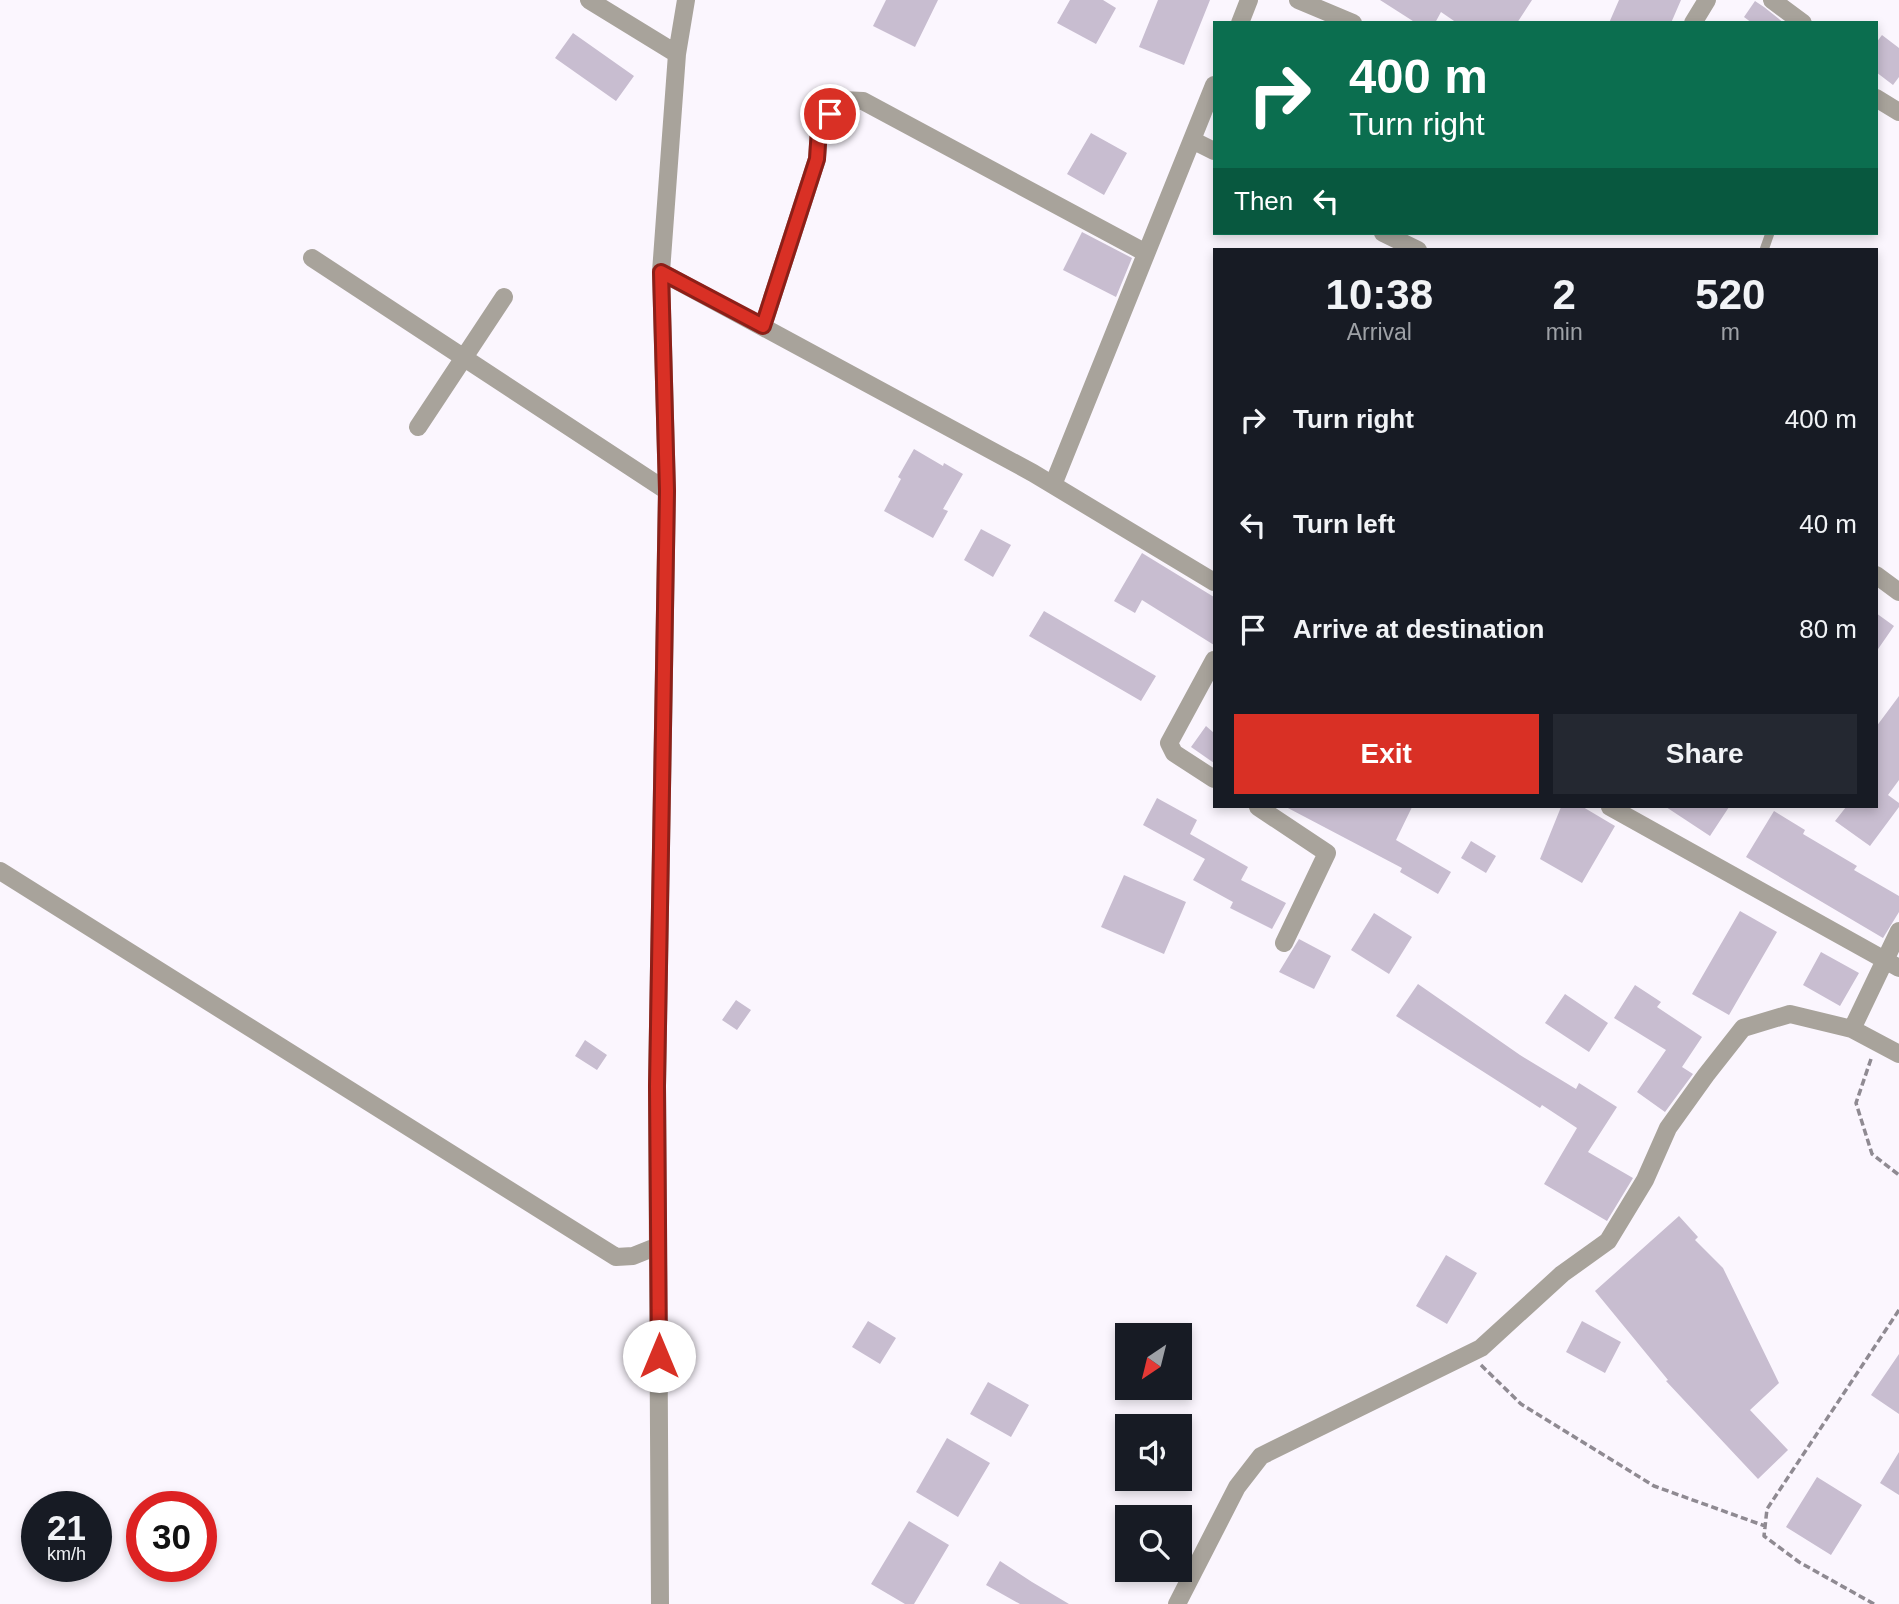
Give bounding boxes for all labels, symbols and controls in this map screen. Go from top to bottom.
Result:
icon: right [1234,49,1325,140]
text: 400 m [1349,49,1488,103]
pin [800,84,860,144]
icon: arrive [811,95,849,133]
text: Turn right [1349,106,1485,142]
icon: left [1307,182,1345,220]
text: Then [1234,186,1293,216]
text: 10:38 [1326,271,1433,318]
text: 2 [1552,271,1576,318]
text: 520 [1695,271,1765,318]
text: Arrival [1347,319,1412,345]
text: min [1546,319,1583,345]
text: m [1721,319,1740,345]
icon: right [1234,401,1272,439]
text: Turn right [1293,404,1414,434]
text: 400 m [1785,404,1857,434]
icon: left [1234,506,1272,544]
text: Turn left [1293,509,1395,539]
text: 40 m [1799,509,1857,539]
icon: arrive [1234,611,1272,649]
text: Arrive at destination [1293,614,1544,644]
text: 80 m [1799,614,1857,644]
button: Exit [1234,714,1539,794]
button: Share [1553,714,1857,794]
position arrow [622,1319,696,1393]
north arrow [1115,1323,1192,1400]
map controls [1115,1323,1192,1582]
button: sound [1115,1414,1192,1491]
speed limit sign: 30 [126,1491,217,1582]
button: search [1115,1505,1192,1582]
text: 21 [47,1508,86,1547]
text: km/h [47,1544,86,1564]

